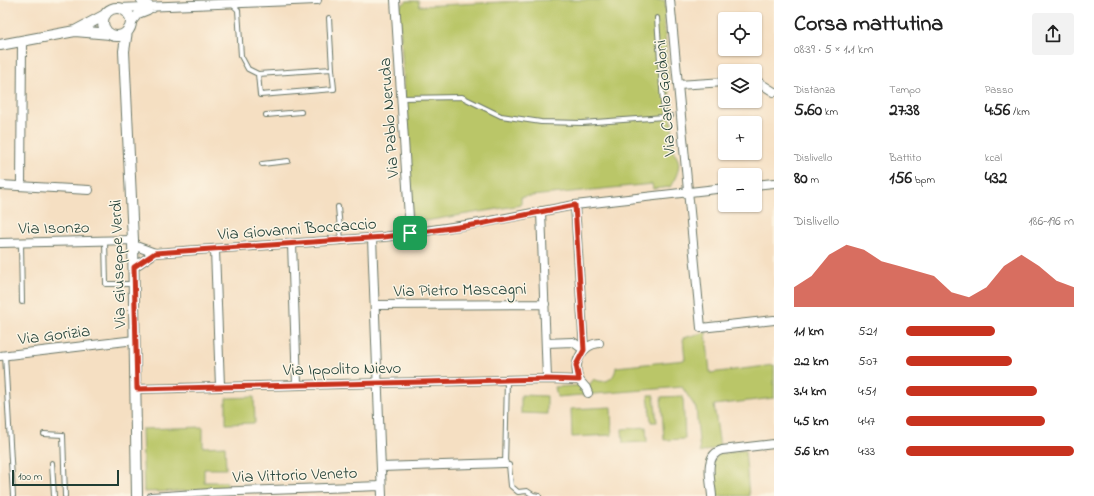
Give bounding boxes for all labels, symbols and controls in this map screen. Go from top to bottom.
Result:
text: Corsa mattutina [794,9,943,41]
map controls [718,12,762,212]
button: locate [718,12,762,56]
button: share [1032,13,1074,55]
street label: Via Carlo Goldoni [648,39,683,158]
text: 08:39 · 5 × 1.1 km [794,40,874,59]
street label: Via Pablo Neruda [373,57,406,180]
button: layers [718,64,762,108]
text: Distanza [794,82,835,98]
text: Tempo [889,82,921,98]
text: Passo [985,82,1013,98]
text: 5.60 [794,98,822,123]
text: 27:38 [889,98,920,123]
text: 4:56 [985,98,1010,123]
text: km [822,104,838,120]
text: /km [1010,104,1030,120]
button: + [718,116,762,160]
text: Dislivello [794,150,832,166]
text: Battito [889,150,921,166]
text: kcal [985,150,1002,166]
text: 80 [794,166,808,191]
text: 156 [889,166,912,191]
text: 432 [985,166,1007,191]
button: − [718,168,762,212]
text: m [808,172,819,188]
text: bpm [912,172,935,188]
street label: Via Giuseppe Verdi [104,199,133,330]
street label: Via Giovanni Boccaccio [216,211,378,248]
text: Dislivello [794,212,839,231]
text: 186–196 m [1028,212,1074,231]
street label: Via Isonzo [17,215,90,242]
pin [393,216,427,250]
icon: arrive [399,222,421,244]
street label: Via Pietro Mascagni [392,277,527,306]
street label: Via Gorizia [16,319,92,352]
text: 1.1 km [794,322,824,341]
text: 5:21 [858,322,877,341]
text: 2.2 km [794,352,829,371]
text: 5:07 [858,352,878,371]
street label: Via Ippolito Nievo [282,356,402,383]
text: 3.4 km [794,382,826,401]
text: 4:51 [858,382,876,401]
text: 4.5 km [794,412,828,431]
text: 4:47 [858,412,875,431]
text: 5.6 km [794,442,829,461]
text: 4:33 [858,442,875,461]
street label: Via Vittorio Veneto [231,461,358,490]
scale bar [12,468,119,487]
text: 100 m [18,469,42,485]

